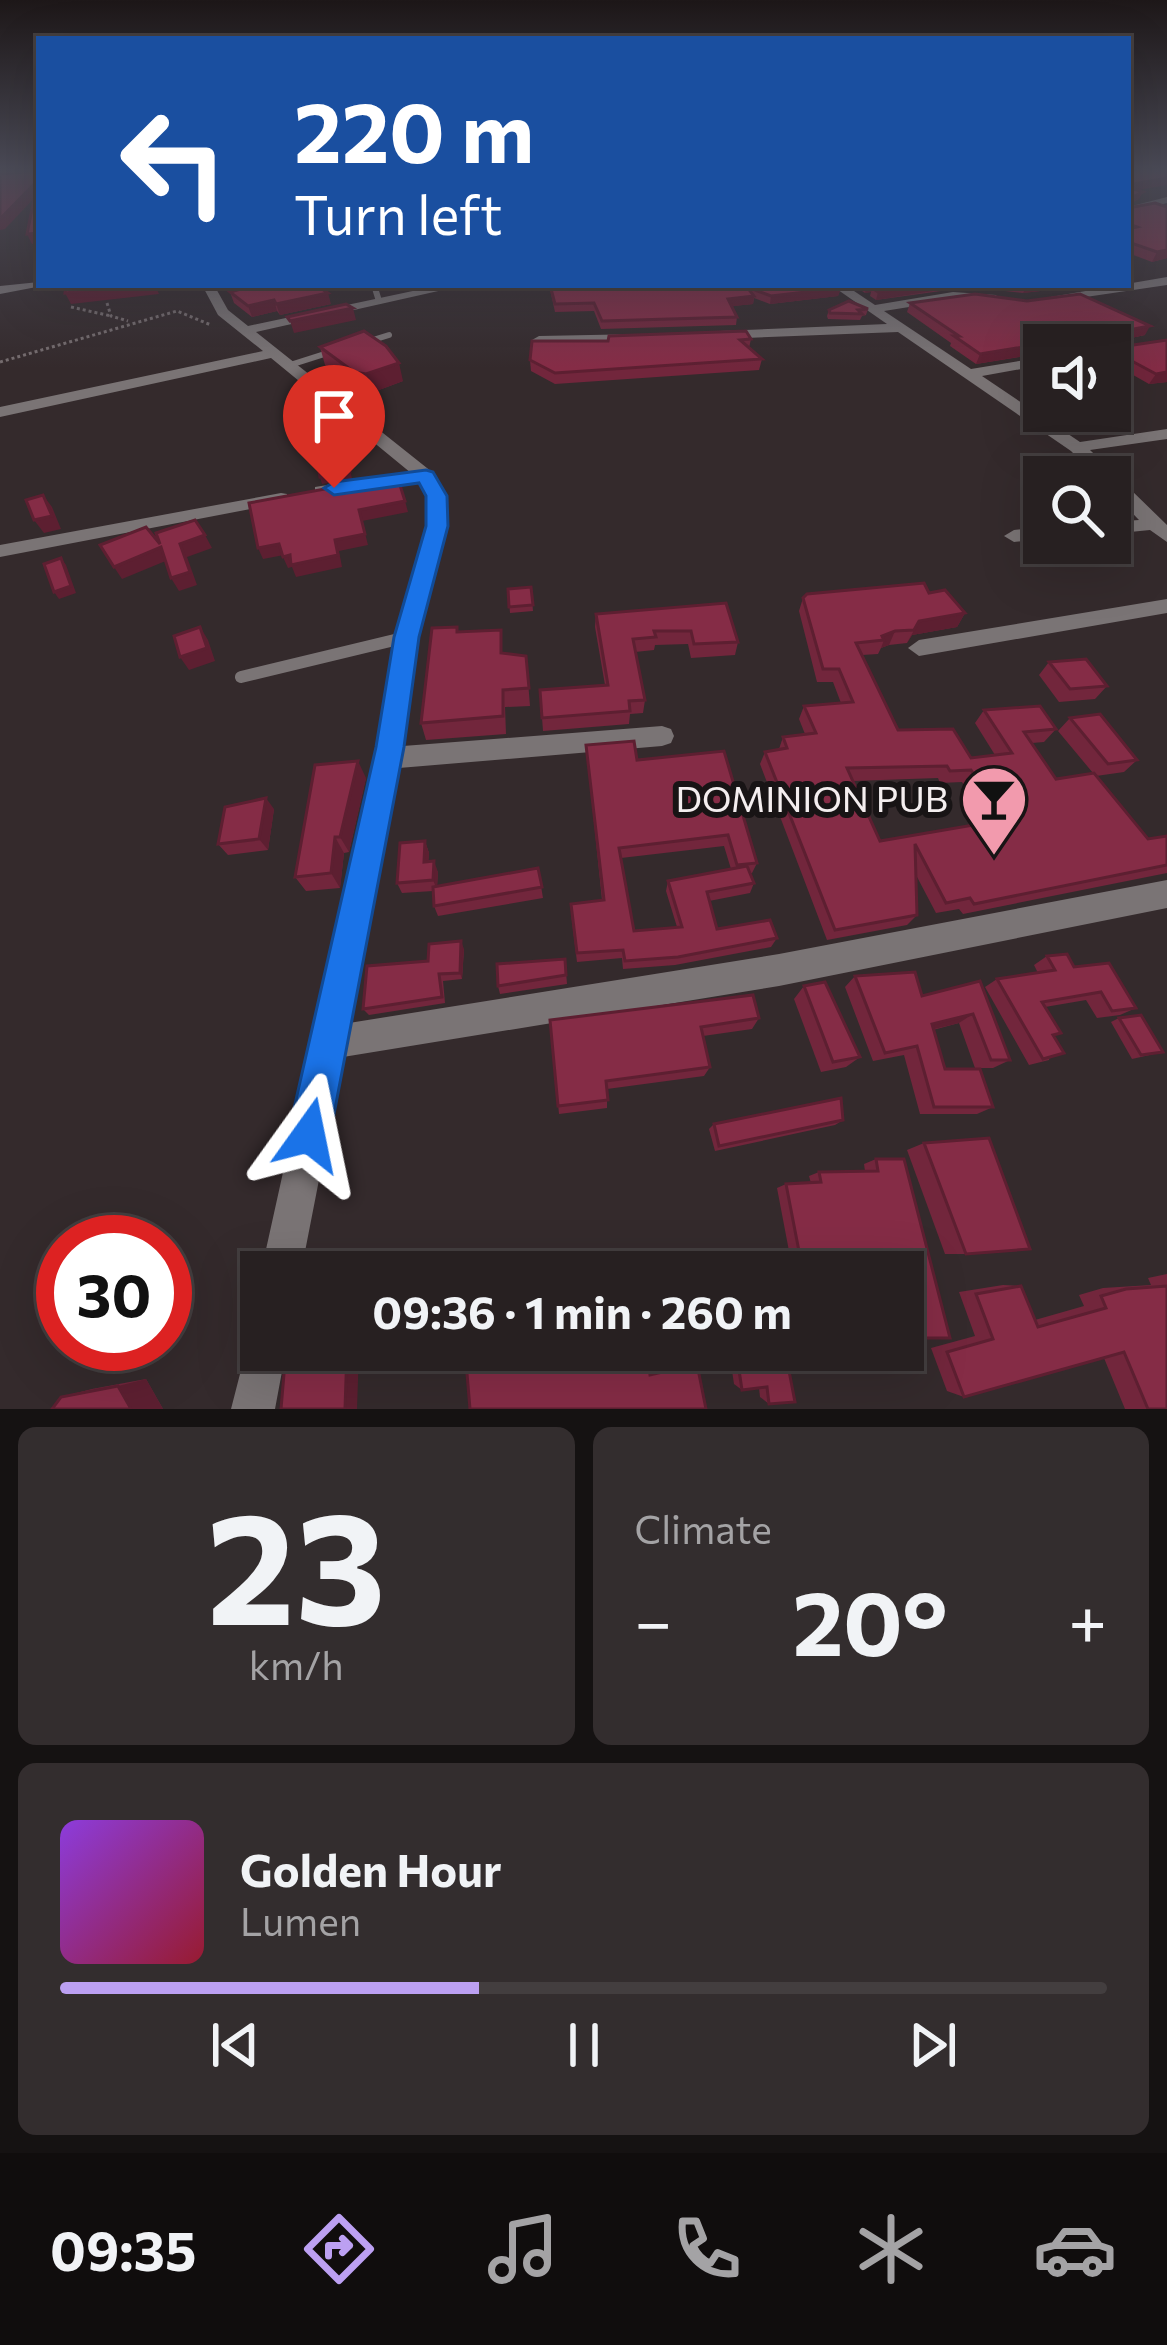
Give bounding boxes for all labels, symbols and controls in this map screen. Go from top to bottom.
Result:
text: 220 m [294,78,534,180]
icon: left [96,84,252,240]
text: Turn left [294,180,502,246]
map controls [1023,324,1131,564]
button: sound [1023,324,1131,432]
pin [283,365,385,488]
icon: arrive [301,383,367,449]
button: search [1023,456,1131,564]
bar icon: DOMINION PUB [959,764,1029,858]
place label: DOMINION PUB [675,775,948,819]
position arrow [246,1072,372,1198]
speed limit sign: 30 [36,1215,192,1371]
text: 09:36 · 1 min · 260 m [372,1283,792,1338]
text: 23 [206,1466,386,1657]
text: Climate [635,1504,772,1552]
text: 20° [792,1564,948,1675]
text: − [635,1579,672,1660]
text: + [1068,1579,1107,1660]
text: km/h [249,1640,344,1688]
text: Golden Hour [240,1841,501,1896]
text: Lumen [240,1896,361,1944]
icon: previous [202,2012,268,2078]
icon: pause [551,2012,617,2078]
icon: next [900,2012,966,2078]
icon: directions [297,2207,381,2291]
icon: music [481,2207,565,2291]
icon: phone [665,2207,749,2291]
icon: climate [849,2207,933,2291]
icon: car [1033,2207,1117,2291]
text: 09:35 [50,2216,196,2282]

